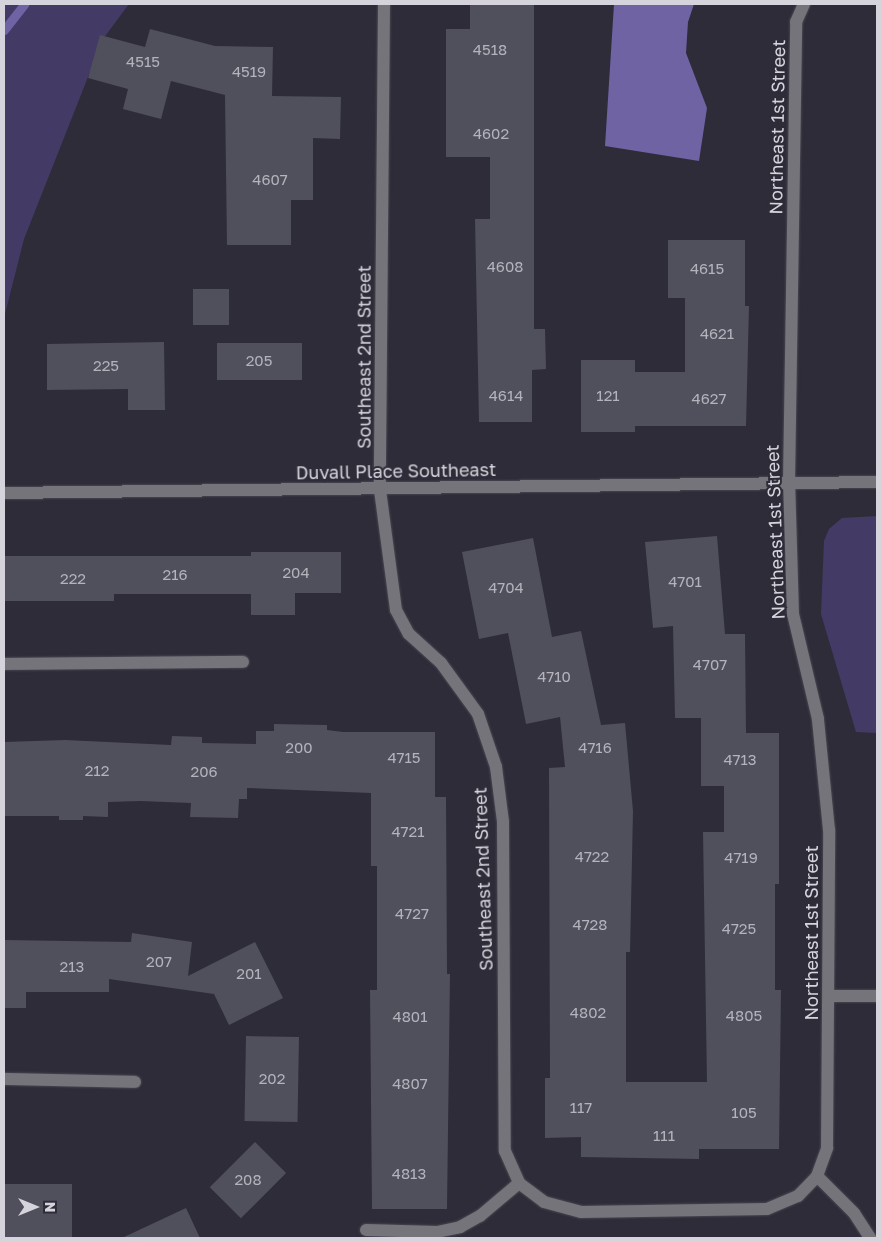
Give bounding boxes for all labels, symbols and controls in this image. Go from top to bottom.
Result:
street label: Northeast 1st Street [765,39,789,215]
house number: 4518 [473,41,507,59]
house number: 4515 [126,53,160,71]
house number: 4519 [232,63,266,81]
house number: 4602 [473,125,509,143]
house number: 4607 [252,171,288,189]
house number: 4608 [487,258,523,276]
house number: 4615 [690,260,724,278]
street label: Southeast 2nd Street [353,265,375,449]
house number: 4621 [700,325,734,343]
house number: 205 [246,352,272,370]
house number: 225 [93,357,119,375]
house number: 4614 [489,387,523,405]
house number: 121 [596,387,620,405]
house number: 4627 [692,390,726,408]
street label: Northeast 1st Street [761,444,789,620]
street label: Duvall Place Southeast [296,458,496,484]
house number: 204 [282,564,310,582]
house number: 216 [162,566,188,584]
house number: 222 [60,570,86,588]
house number: 4701 [668,573,702,591]
house number: 4704 [488,579,524,597]
house number: 4707 [693,656,727,674]
house number: 4710 [537,668,571,686]
house number: 200 [285,739,313,757]
house number: 4716 [578,739,612,757]
house number: 4715 [387,749,421,767]
house number: 4713 [723,751,757,769]
house number: 212 [85,762,109,780]
house number: 206 [190,763,218,781]
street label: Southeast 2nd Street [469,787,497,971]
house number: 4721 [391,823,425,841]
street label: Northeast 1st Street [800,845,822,1021]
house number: 4722 [575,848,609,866]
house number: 4719 [724,849,758,867]
house number: 4727 [395,905,429,923]
house number: 4728 [573,916,607,934]
house number: 4725 [722,920,756,938]
house number: 207 [146,953,172,971]
house number: 213 [60,958,84,976]
house number: 201 [236,965,262,983]
house number: 4802 [570,1004,606,1022]
house number: 4805 [726,1007,762,1025]
house number: 4801 [393,1008,427,1026]
house number: 202 [259,1070,285,1088]
house number: 4807 [392,1075,428,1093]
house number: 117 [570,1099,592,1117]
house number: 105 [731,1104,757,1122]
house number: 111 [653,1127,675,1145]
house number: 4813 [392,1165,426,1183]
house number: 208 [234,1171,262,1189]
north arrow [10,1182,60,1232]
text: N [42,1202,59,1212]

